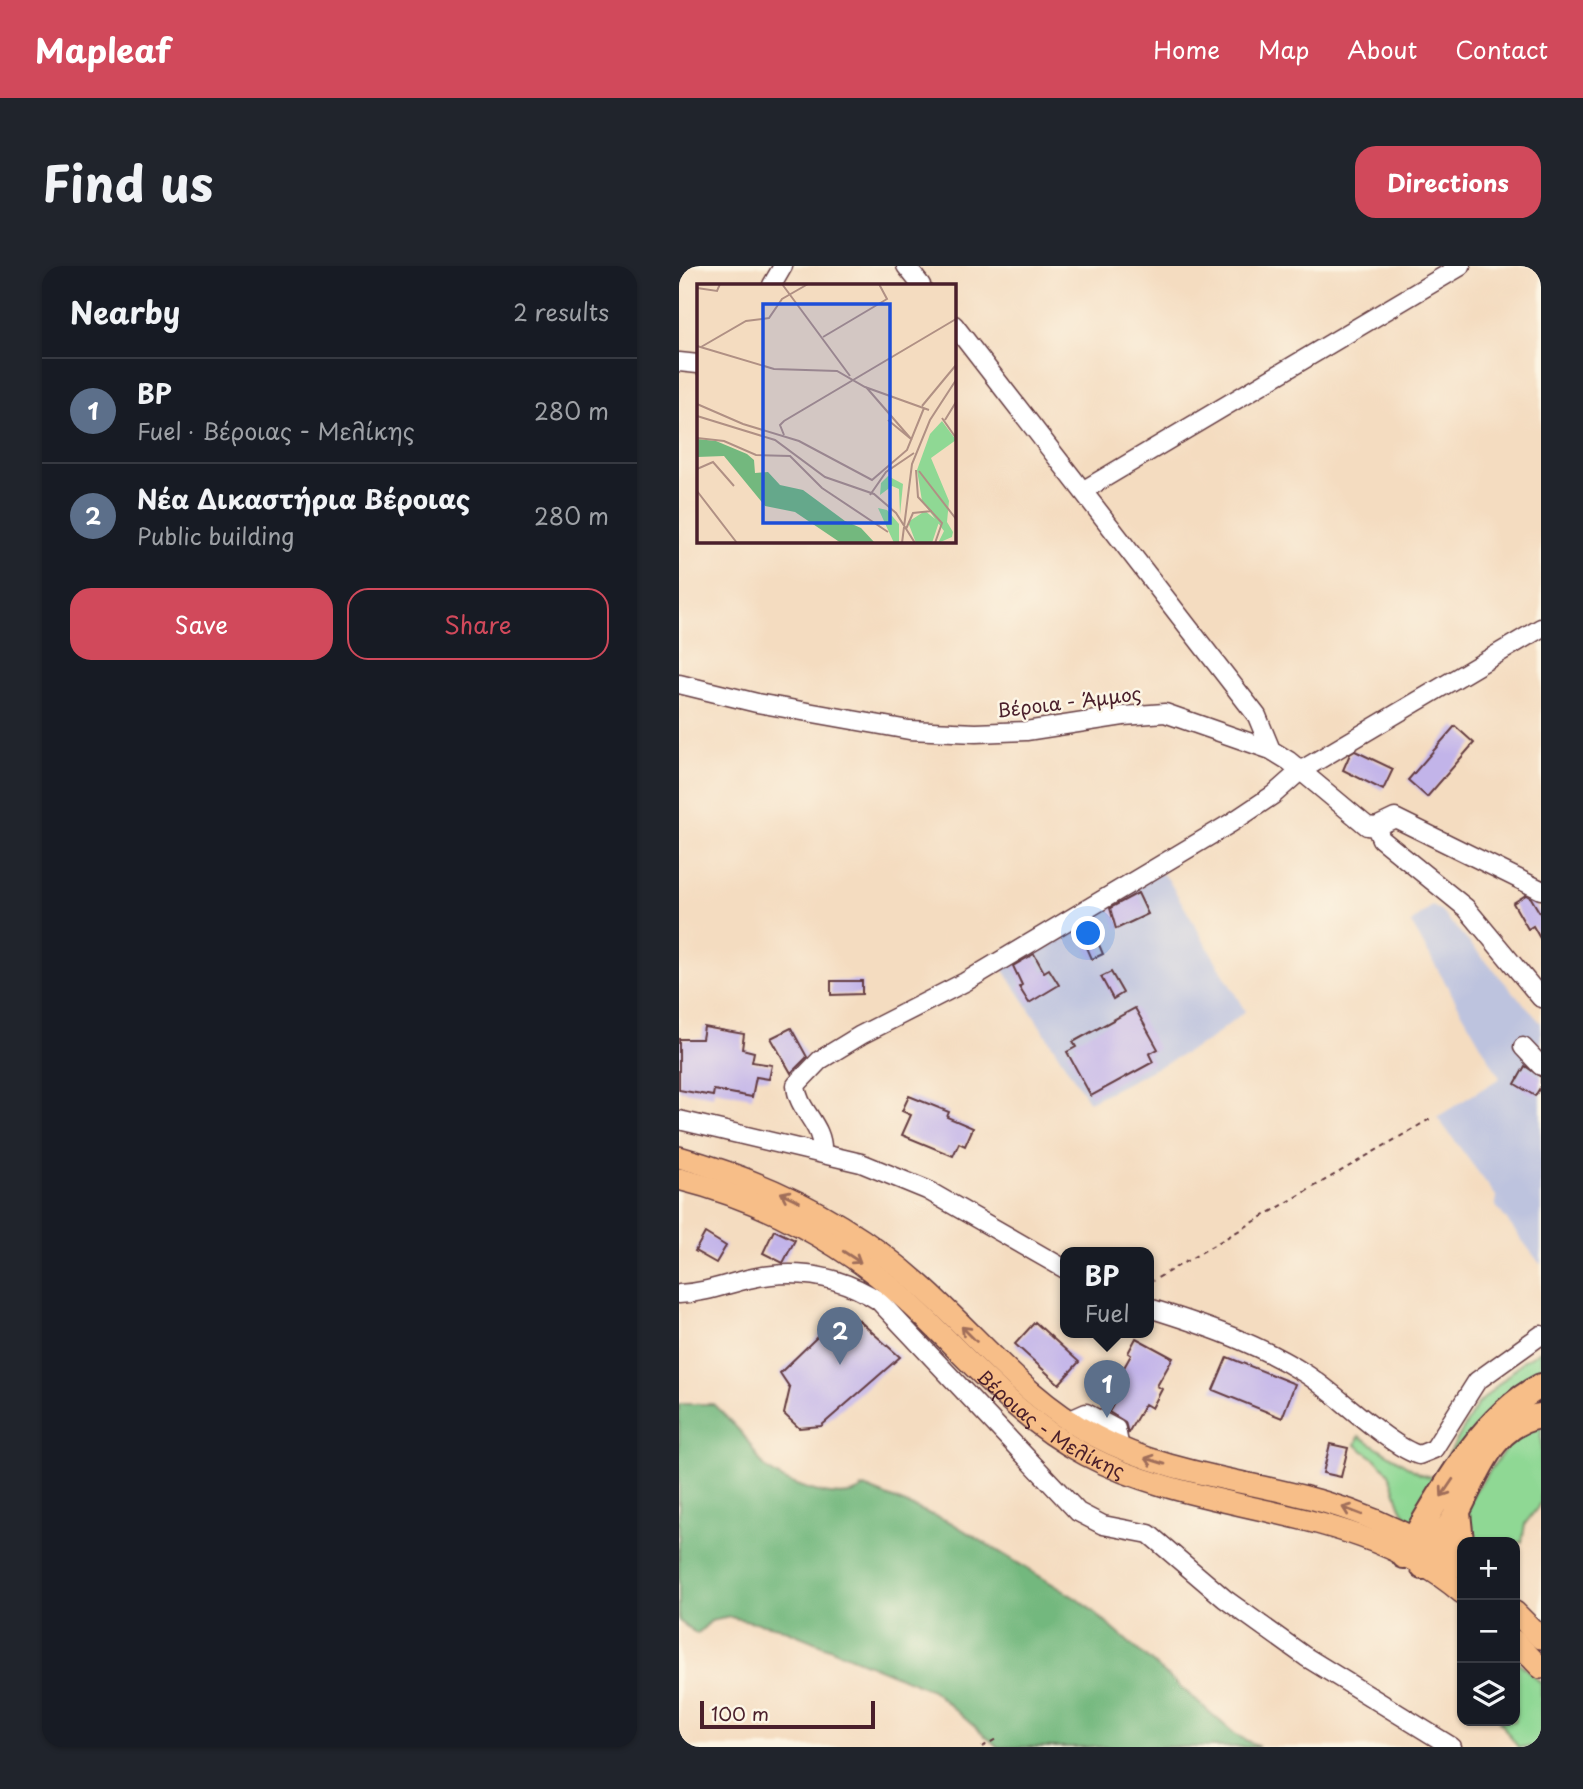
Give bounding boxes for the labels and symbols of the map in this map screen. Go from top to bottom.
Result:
inset map [697,284,955,542]
street label: Βέροια - Άμμος [995,678,1143,724]
your location [1071,916,1105,950]
one-way arrow [780,1190,801,1204]
one-way arrow [842,1250,861,1264]
pin: 2 [817,1307,863,1365]
one-way arrow [961,1326,978,1343]
pin: 1 [1084,1360,1130,1418]
street label: Βέροιας - Μελίκης [971,1362,1130,1484]
one-way arrow [1144,1453,1166,1466]
one-way arrow [1440,1478,1454,1497]
one-way arrow [1341,1504,1363,1517]
scale bar [700,1698,875,1730]

